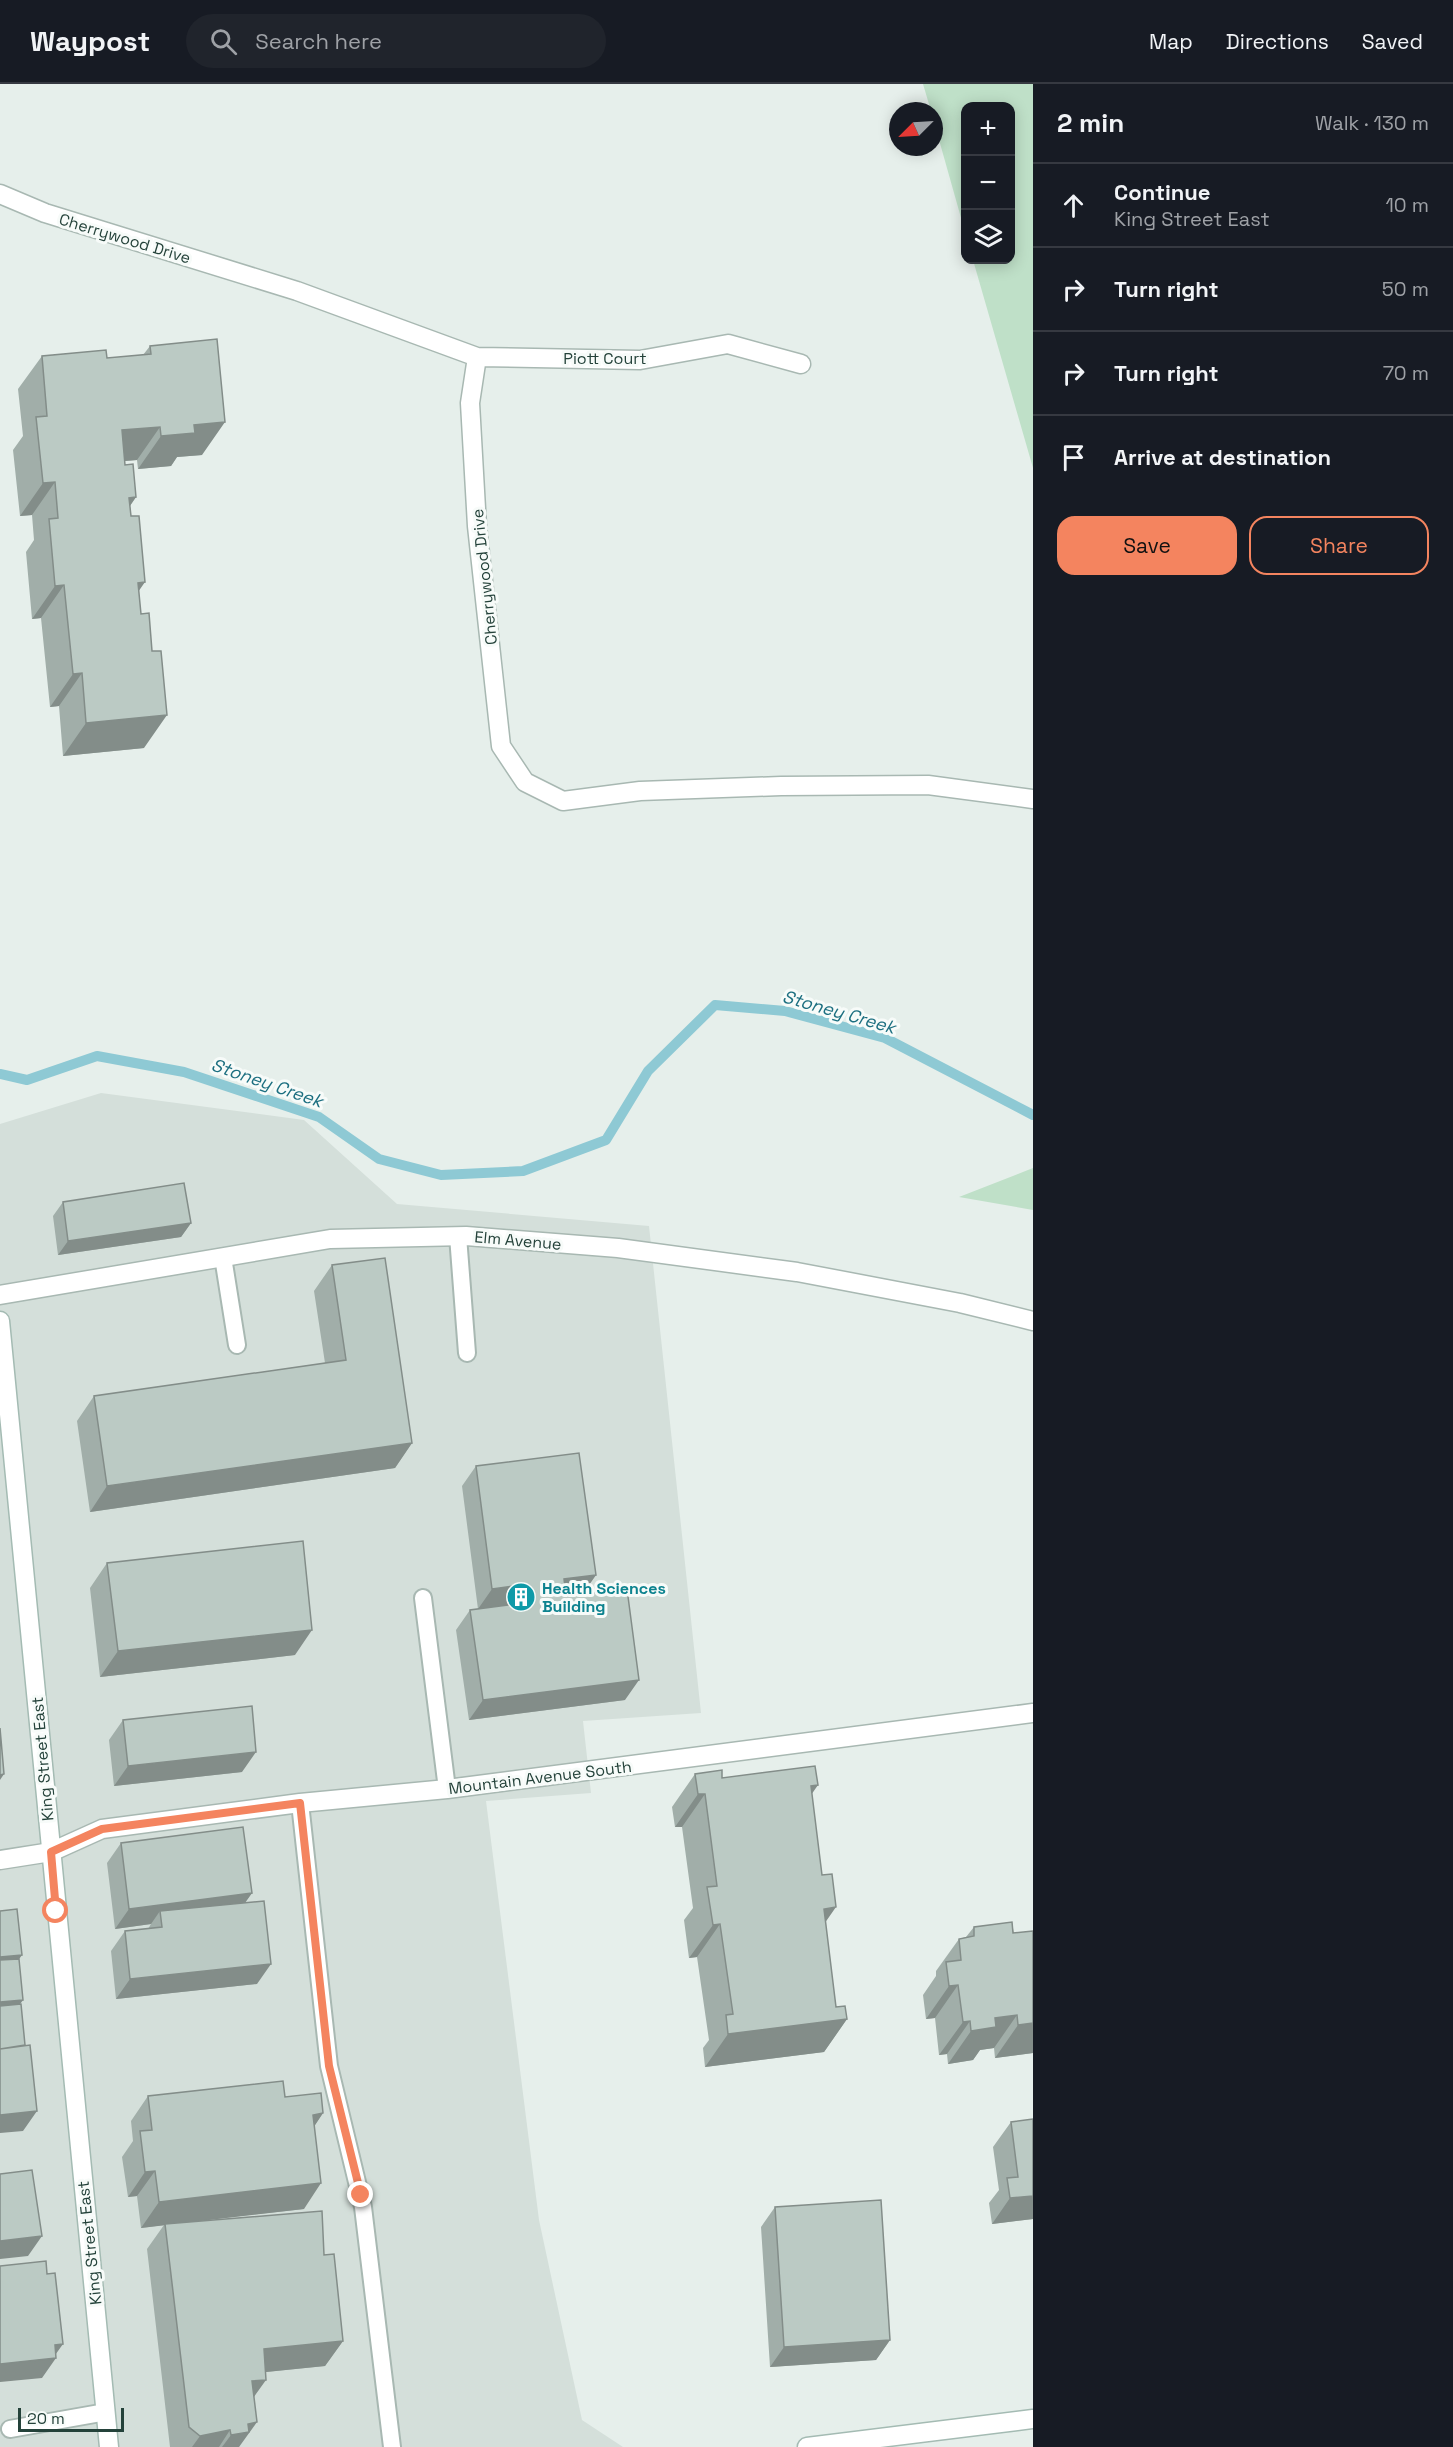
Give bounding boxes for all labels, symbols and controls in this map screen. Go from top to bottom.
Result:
search box [186,14,606,68]
text: Waypost [30,23,150,59]
icon: search [207,25,240,58]
text: Search here [255,27,382,55]
text: Map [1149,28,1193,55]
text: Directions [1226,28,1329,55]
text: Saved [1362,28,1423,55]
north arrow [889,102,943,156]
map controls [961,102,1015,264]
button: + [961,102,1015,156]
text: 2 min [1057,106,1124,140]
text: Walk · 130 m [1315,110,1429,136]
button: − [961,156,1015,210]
text: Continue [1114,178,1210,206]
icon: ahead [1057,189,1090,222]
text: 10 m [1385,192,1429,218]
text: King Street East [1114,206,1270,232]
street label: Cherrywood Drive [56,208,193,268]
button: layers [961,210,1015,264]
icon: right [1057,273,1090,306]
text: Turn right [1114,275,1219,303]
text: 50 m [1382,276,1429,302]
street label: Piott Court [563,348,647,369]
icon: right [1057,357,1090,390]
text: Turn right [1114,359,1219,387]
text: 70 m [1383,360,1429,386]
icon: arrive [1057,441,1090,474]
text: Arrive at destination [1114,443,1331,471]
street label: Cherrywood Drive [467,508,502,646]
button: Save [1057,516,1237,575]
button: Share [1249,516,1429,575]
water label: Stoney Creek [780,984,901,1039]
water label: Stoney Creek [208,1053,328,1113]
street label: Elm Avenue [474,1226,562,1255]
place label: Health Sciences Building [542,1578,666,1617]
building icon: Health Sciences Building [505,1581,537,1613]
street label: King Street East [27,1696,58,1822]
street label: Mountain Avenue South [447,1756,633,1799]
route start [42,1897,68,1923]
street label: King Street East [73,2180,106,2306]
route end [347,2181,373,2207]
scale bar [18,2405,124,2432]
text: 20 m [27,2408,65,2429]

